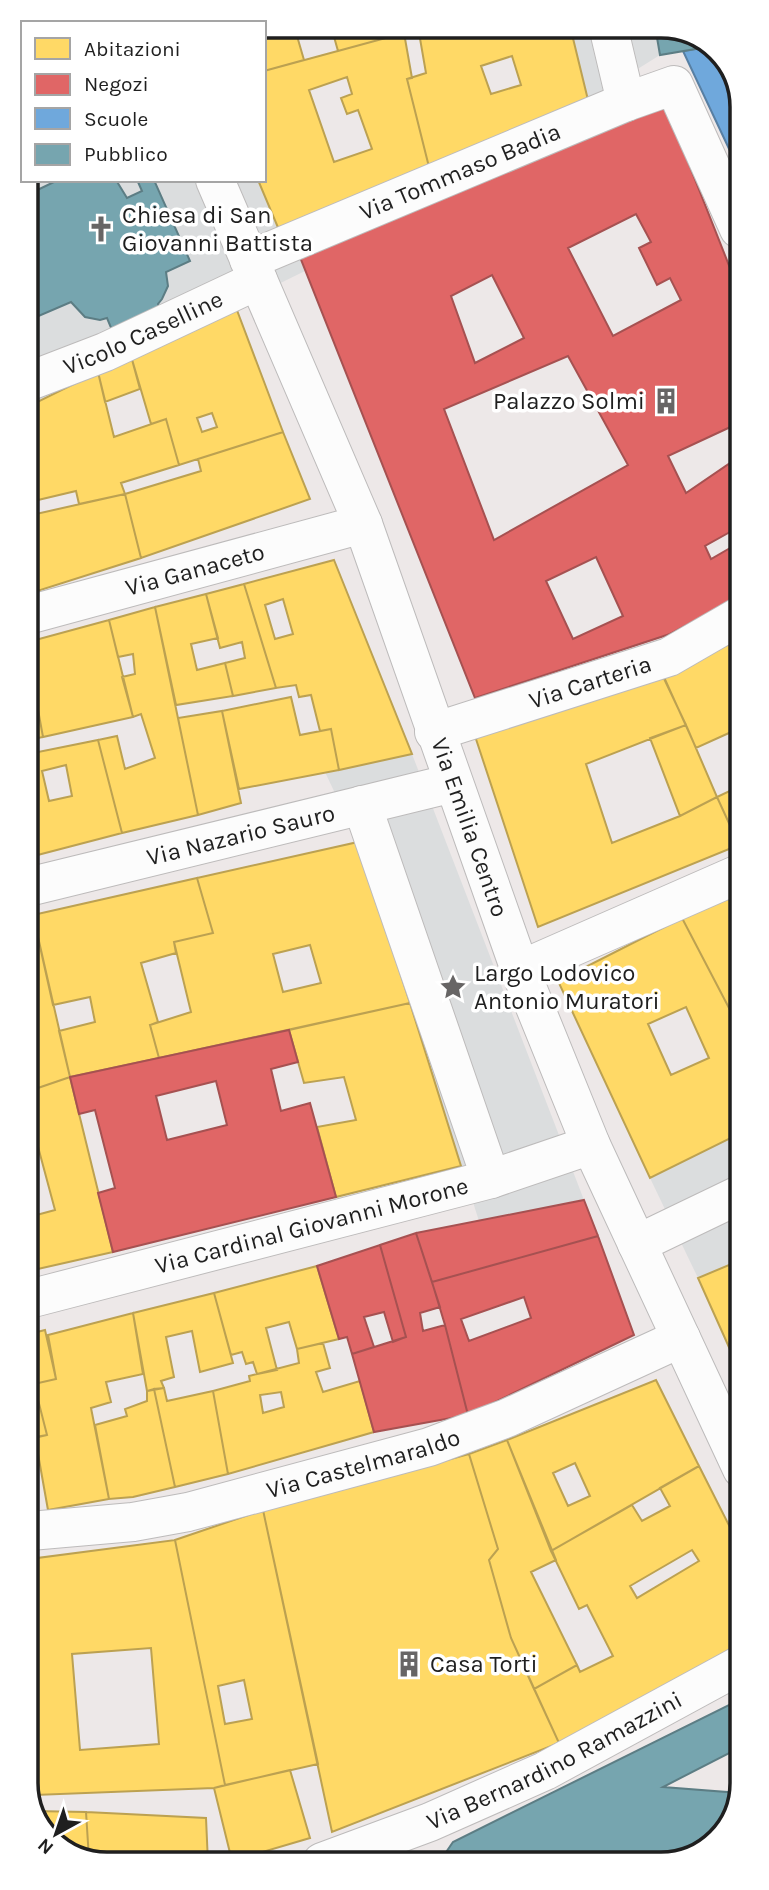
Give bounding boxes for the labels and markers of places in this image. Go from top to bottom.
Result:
place label: Chiesa di San Giovanni Battista [122,201,313,257]
church icon: Chiesa di San Giovanni Battista [86,214,116,244]
building icon: Palazzo Solmi [651,386,681,416]
place label: Palazzo Solmi [493,387,645,415]
place label: Largo Lodovico Antonio Muratori [474,959,660,1015]
place icon: Largo Lodovico Antonio Muratori [438,972,468,1002]
building icon: Casa Torti [394,1649,424,1679]
place label: Casa Torti [430,1650,538,1678]

